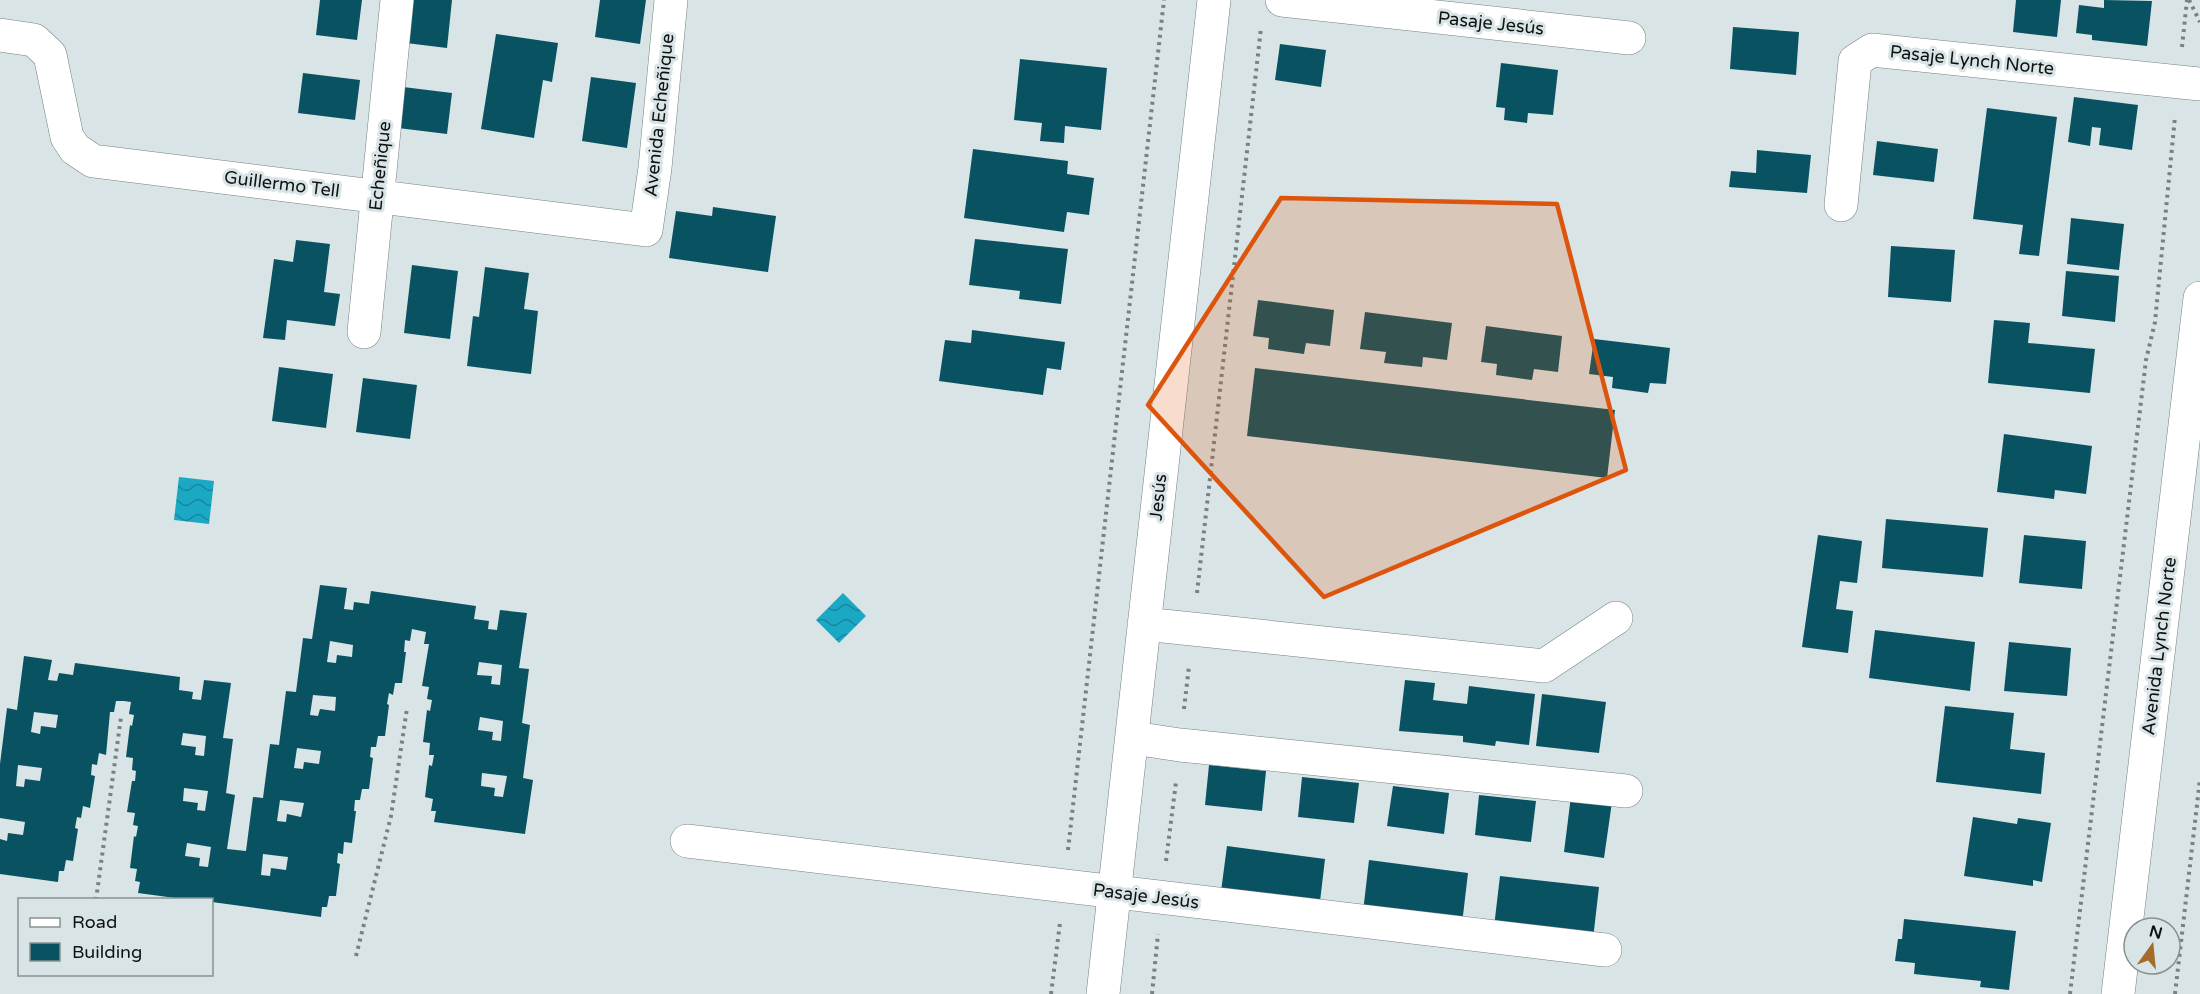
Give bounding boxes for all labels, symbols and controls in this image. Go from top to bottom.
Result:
street label: Pasaje Jesús [1437,6,1545,40]
street label: Avenida Echeñique [639,32,679,198]
street label: Pasaje Lynch Norte [1889,40,2055,80]
street label: Echeñique [364,120,396,212]
street label: Guillermo Tell [223,166,341,202]
street label: Jesús [1145,473,1171,521]
street label: Avenida Lynch Norte [2137,556,2181,736]
street label: Pasaje Jesús [1092,879,1200,913]
legend [18,898,213,976]
text: Road [72,911,117,933]
north arrow [2122,916,2182,976]
text: N [2147,921,2164,944]
text: Building [72,941,142,963]

